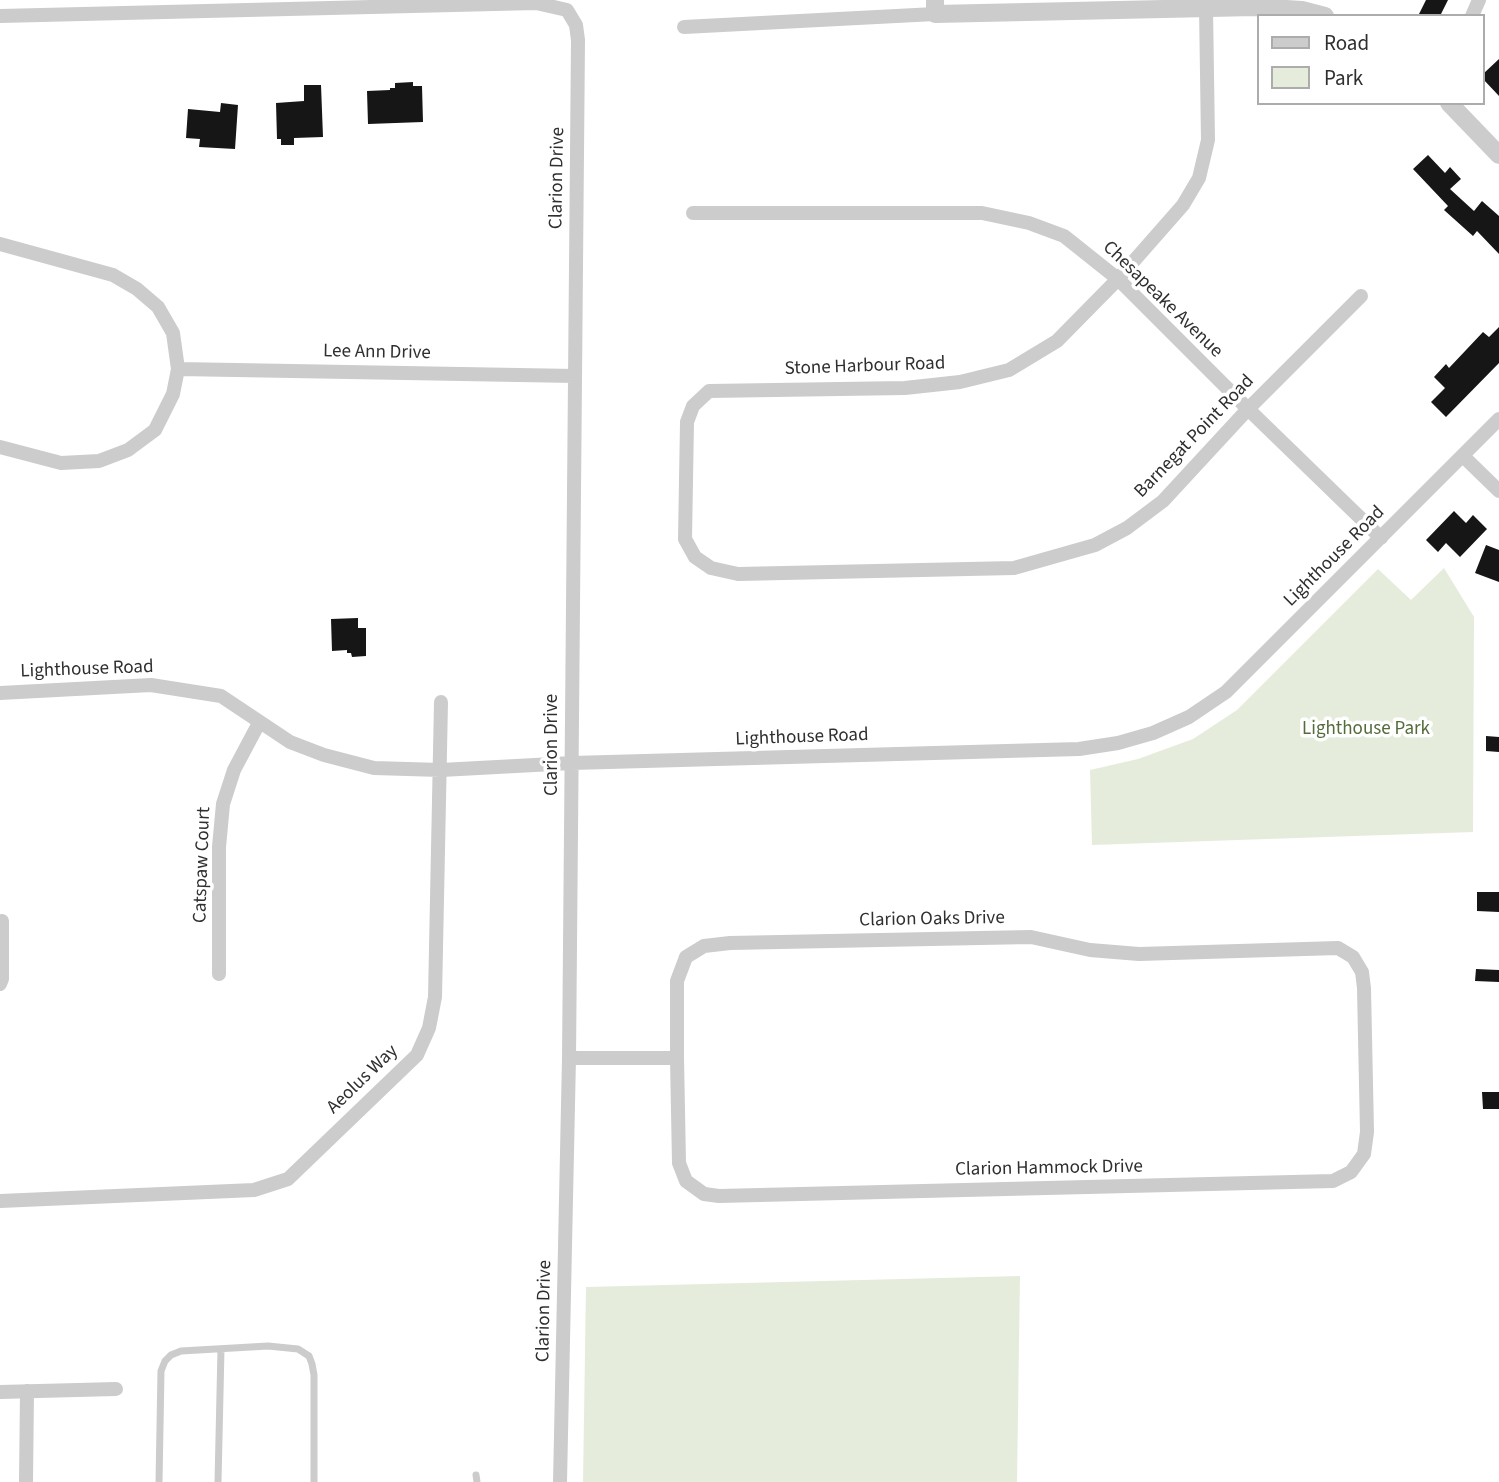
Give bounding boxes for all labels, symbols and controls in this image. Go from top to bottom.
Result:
legend [1258,14,1485,105]
text: Road [1324,28,1369,58]
text: Park [1324,63,1363,93]
street label: Clarion Drive [546,127,570,229]
street label: Chesapeake Avenue [1097,237,1227,363]
street label: Lee Ann Drive [323,341,431,365]
street label: Stone Harbour Road [784,353,946,381]
street label: Barnegat Point Road [1130,371,1260,503]
street label: Lighthouse Road [1280,502,1390,612]
street label: Lighthouse Road [20,656,154,684]
street label: Clarion Drive [542,694,564,796]
park label: Lighthouse Park [1302,719,1430,741]
street label: Lighthouse Road [735,724,869,752]
street label: Catspaw Court [190,807,216,923]
street label: Clarion Oaks Drive [859,907,1005,933]
street label: Aeolus Way [323,1041,403,1119]
street label: Clarion Hammock Drive [955,1156,1143,1182]
street label: Clarion Drive [533,1260,557,1362]

